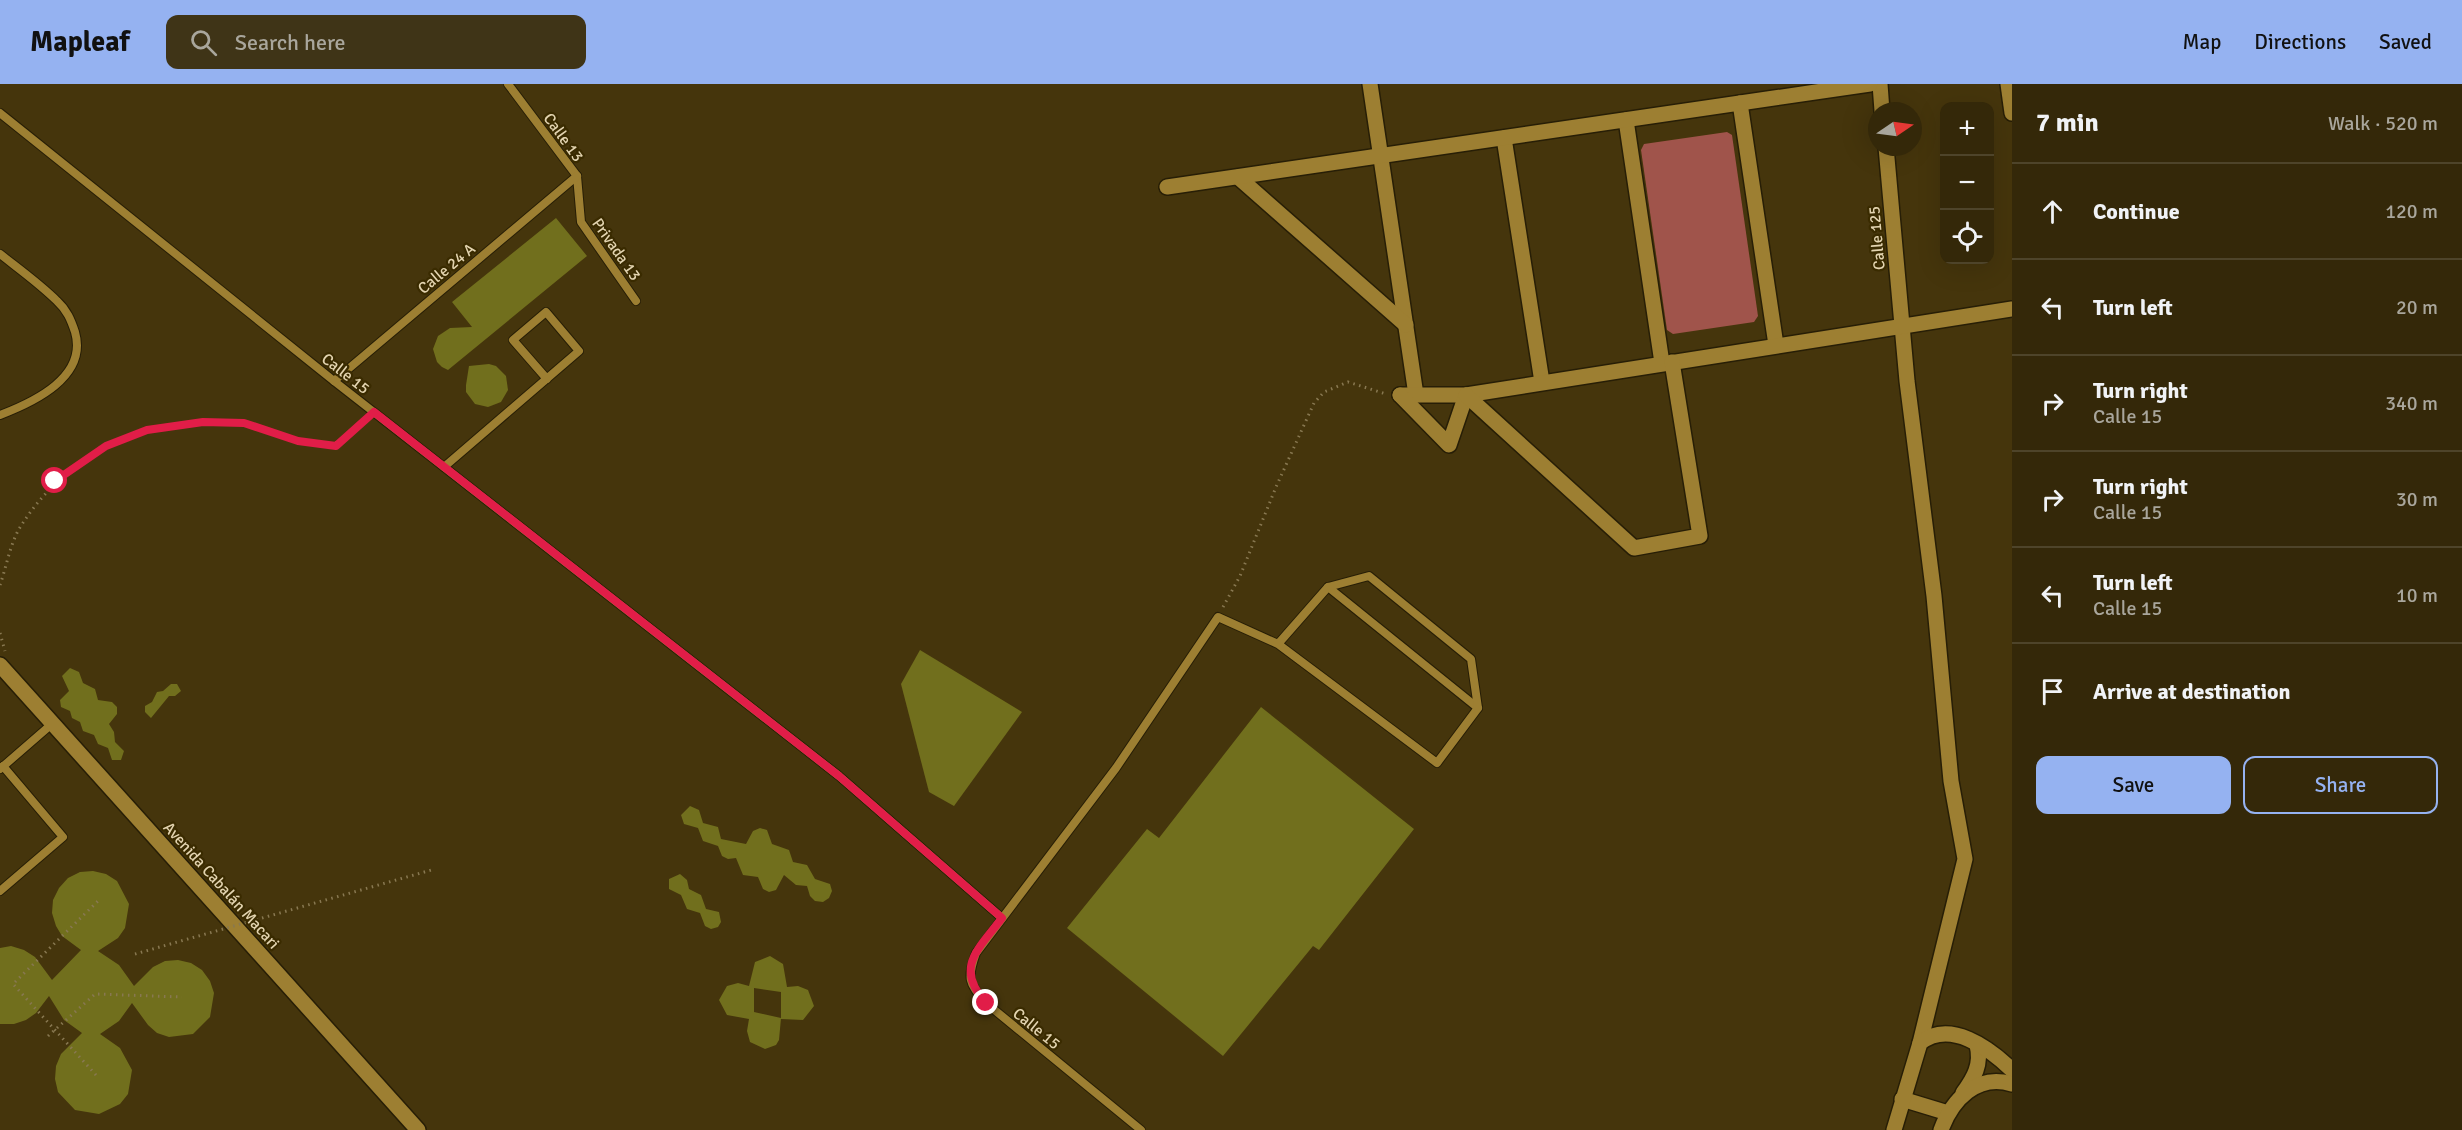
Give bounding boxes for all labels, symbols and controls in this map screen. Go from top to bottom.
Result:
search box [166,15,586,69]
text: Mapleaf [30,25,130,59]
icon: search [187,26,220,59]
text: Search here [235,29,346,56]
text: Map [2183,29,2221,55]
text: Directions [2254,29,2346,55]
text: Saved [2379,29,2432,55]
north arrow [1868,102,1922,156]
map controls [1940,102,1994,264]
button: + [1940,102,1994,156]
text: 7 min [2036,107,2099,139]
street label: Calle 13 [539,109,588,166]
text: Walk · 520 m [2328,111,2438,136]
button: − [1940,156,1994,210]
icon: ahead [2036,195,2069,228]
text: Continue [2093,198,2180,225]
text: 120 m [2385,199,2438,224]
street label: Calle 125 [1864,205,1890,271]
button: locate [1940,210,1994,264]
street label: Privada 13 [587,214,645,285]
street label: Calle 24 A [414,239,480,299]
icon: left [2036,291,2069,324]
text: Turn left [2093,294,2173,321]
text: 20 m [2396,295,2438,320]
street label: Calle 15 [317,349,373,399]
text: Turn right [2093,377,2188,404]
icon: right [2036,387,2069,420]
text: 340 m [2385,391,2438,416]
text: Calle 15 [2093,404,2162,429]
route start [41,467,67,493]
text: Turn right [2093,473,2188,500]
icon: right [2036,483,2069,516]
text: 30 m [2396,487,2438,512]
text: Calle 15 [2093,500,2162,525]
text: Turn left [2093,569,2173,596]
icon: left [2036,579,2069,612]
text: 10 m [2396,583,2438,608]
text: Calle 15 [2093,596,2162,621]
icon: arrive [2036,675,2069,708]
text: Arrive at destination [2093,678,2290,705]
button: Save [2036,756,2231,814]
button: Share [2243,756,2438,814]
street label: Avenida Cabalán Macari [159,818,284,953]
route end [972,989,998,1015]
street label: Calle 15 [1008,1004,1064,1054]

